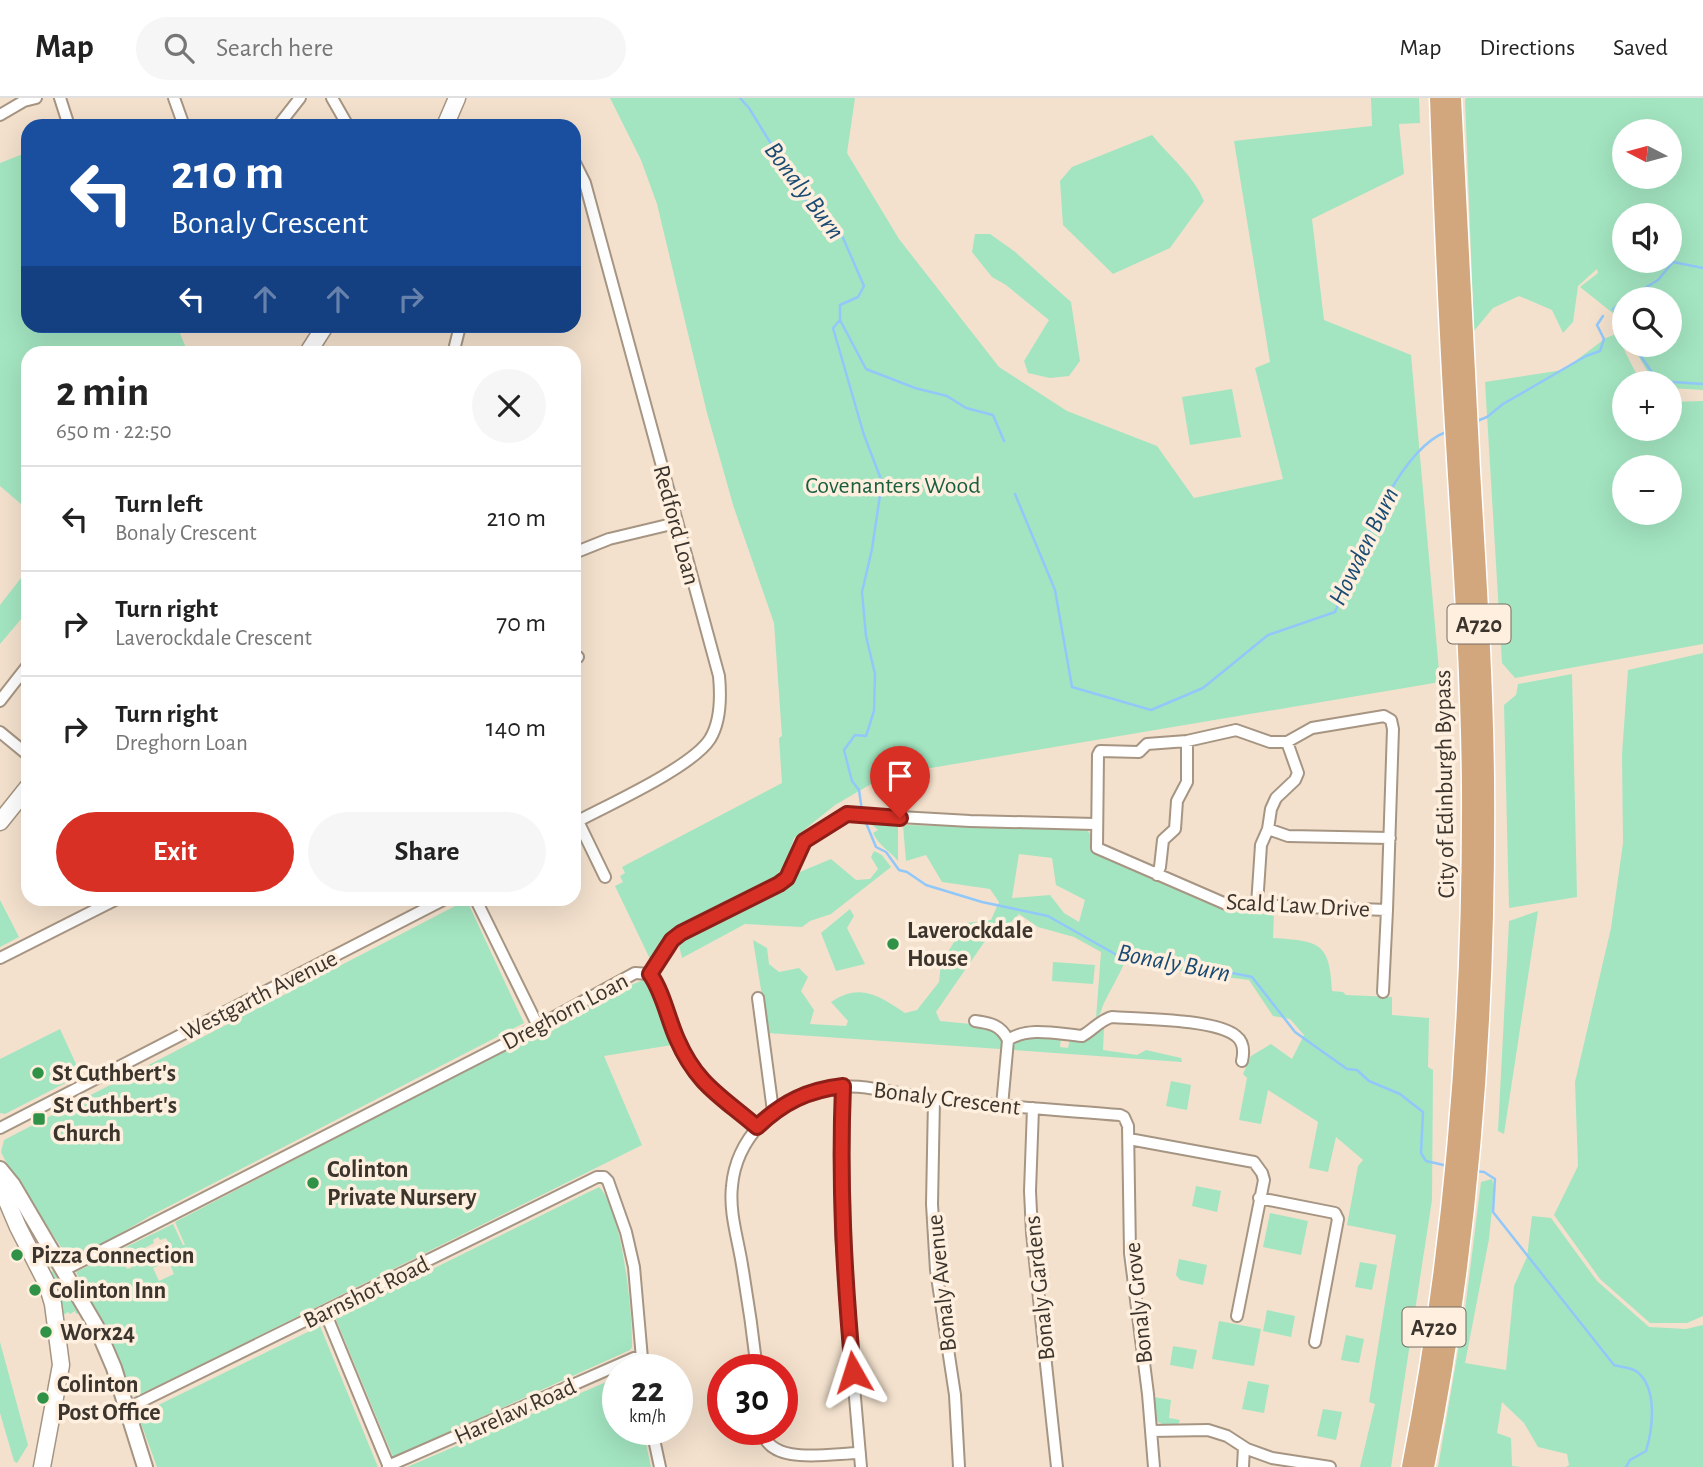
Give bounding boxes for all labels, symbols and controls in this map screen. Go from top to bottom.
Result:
search box [136,17,626,80]
icon: search [160,29,198,67]
text: Map [35,31,94,64]
text: Search here [216,35,334,61]
text: Map [1399,36,1441,60]
text: Directions [1479,36,1575,60]
text: Saved [1613,36,1668,60]
north arrow [1612,119,1682,189]
map controls [1612,119,1682,525]
water label: Bonaly Burn [759,137,849,244]
icon: left [56,147,147,238]
text: 210 m [171,149,284,198]
button: sound [1612,203,1682,273]
text: Bonaly Crescent [171,207,368,239]
icon: left [173,280,211,318]
icon: ahead [246,280,284,318]
icon: ahead [319,280,357,318]
icon: right [392,280,430,318]
button: search [1612,287,1682,357]
button: close [472,369,546,443]
text: 2 min [56,371,149,413]
button: + [1612,371,1682,441]
text: 650 m · 22:50 [56,420,172,443]
button: − [1612,455,1682,525]
street label: Redford Loan [649,463,704,588]
park label: Covenanters Wood [805,474,981,498]
water label: Howden Burn [1324,483,1404,609]
text: Turn left [115,491,203,517]
icon: left [56,500,94,538]
text: 210 m [486,505,546,531]
text: Bonaly Crescent [115,522,257,545]
text: Turn right [115,596,218,622]
road number: A720 [1448,604,1510,644]
icon: right [56,605,94,643]
text: 70 m [496,610,546,636]
text: Laverockdale Crescent [115,627,312,650]
street label: City of Edinburgh Bypass [1431,669,1459,899]
text: Turn right [115,701,218,727]
icon: right [56,710,94,748]
text: 140 m [486,715,546,741]
text: Dreghorn Loan [115,732,248,755]
pin [870,746,930,818]
icon: arrive [881,757,919,795]
button: Exit [56,812,294,892]
button: Share [308,812,546,892]
street label: Scald Law Drive [1225,890,1371,922]
place label: Laverockdale House [907,919,1033,971]
marker: Laverockdale House [885,936,901,952]
water label: Bonaly Burn [1115,939,1232,987]
street label: Westgarth Avenue [178,946,341,1046]
street label: Dreghorn Loan [499,969,632,1055]
place label: St Cuthbert's [52,1062,176,1086]
marker: St Cuthbert's [30,1065,46,1081]
street label: Bonaly Crescent [872,1078,1022,1120]
place label: St Cuthbert's Church [53,1094,177,1146]
marker: St Cuthbert's Church [31,1111,47,1127]
place label: Colinton Private Nursery [327,1158,477,1210]
marker: Colinton Private Nursery [305,1175,321,1191]
street label: Bonaly Avenue [923,1213,961,1353]
street label: Bonaly Gardens [1020,1214,1060,1361]
street label: Bonaly Grove [1121,1241,1157,1365]
place label: Pizza Connection [31,1244,194,1268]
marker: Pizza Connection [9,1247,25,1263]
street label: Barnshot Road [300,1252,433,1334]
place label: Colinton Inn [49,1279,166,1303]
marker: Colinton Inn [27,1282,43,1298]
road number: A720 [1402,1308,1466,1346]
place label: Worx24 [60,1321,135,1345]
marker: Worx24 [38,1324,54,1340]
position arrow [816,1335,890,1409]
speed limit sign: 30 [707,1354,798,1445]
place label: Colinton Post Office [57,1373,161,1425]
text: 22 [631,1373,664,1408]
street label: Harelaw Road [451,1374,580,1449]
marker: Colinton Post Office [35,1390,51,1406]
text: km/h [629,1408,666,1426]

